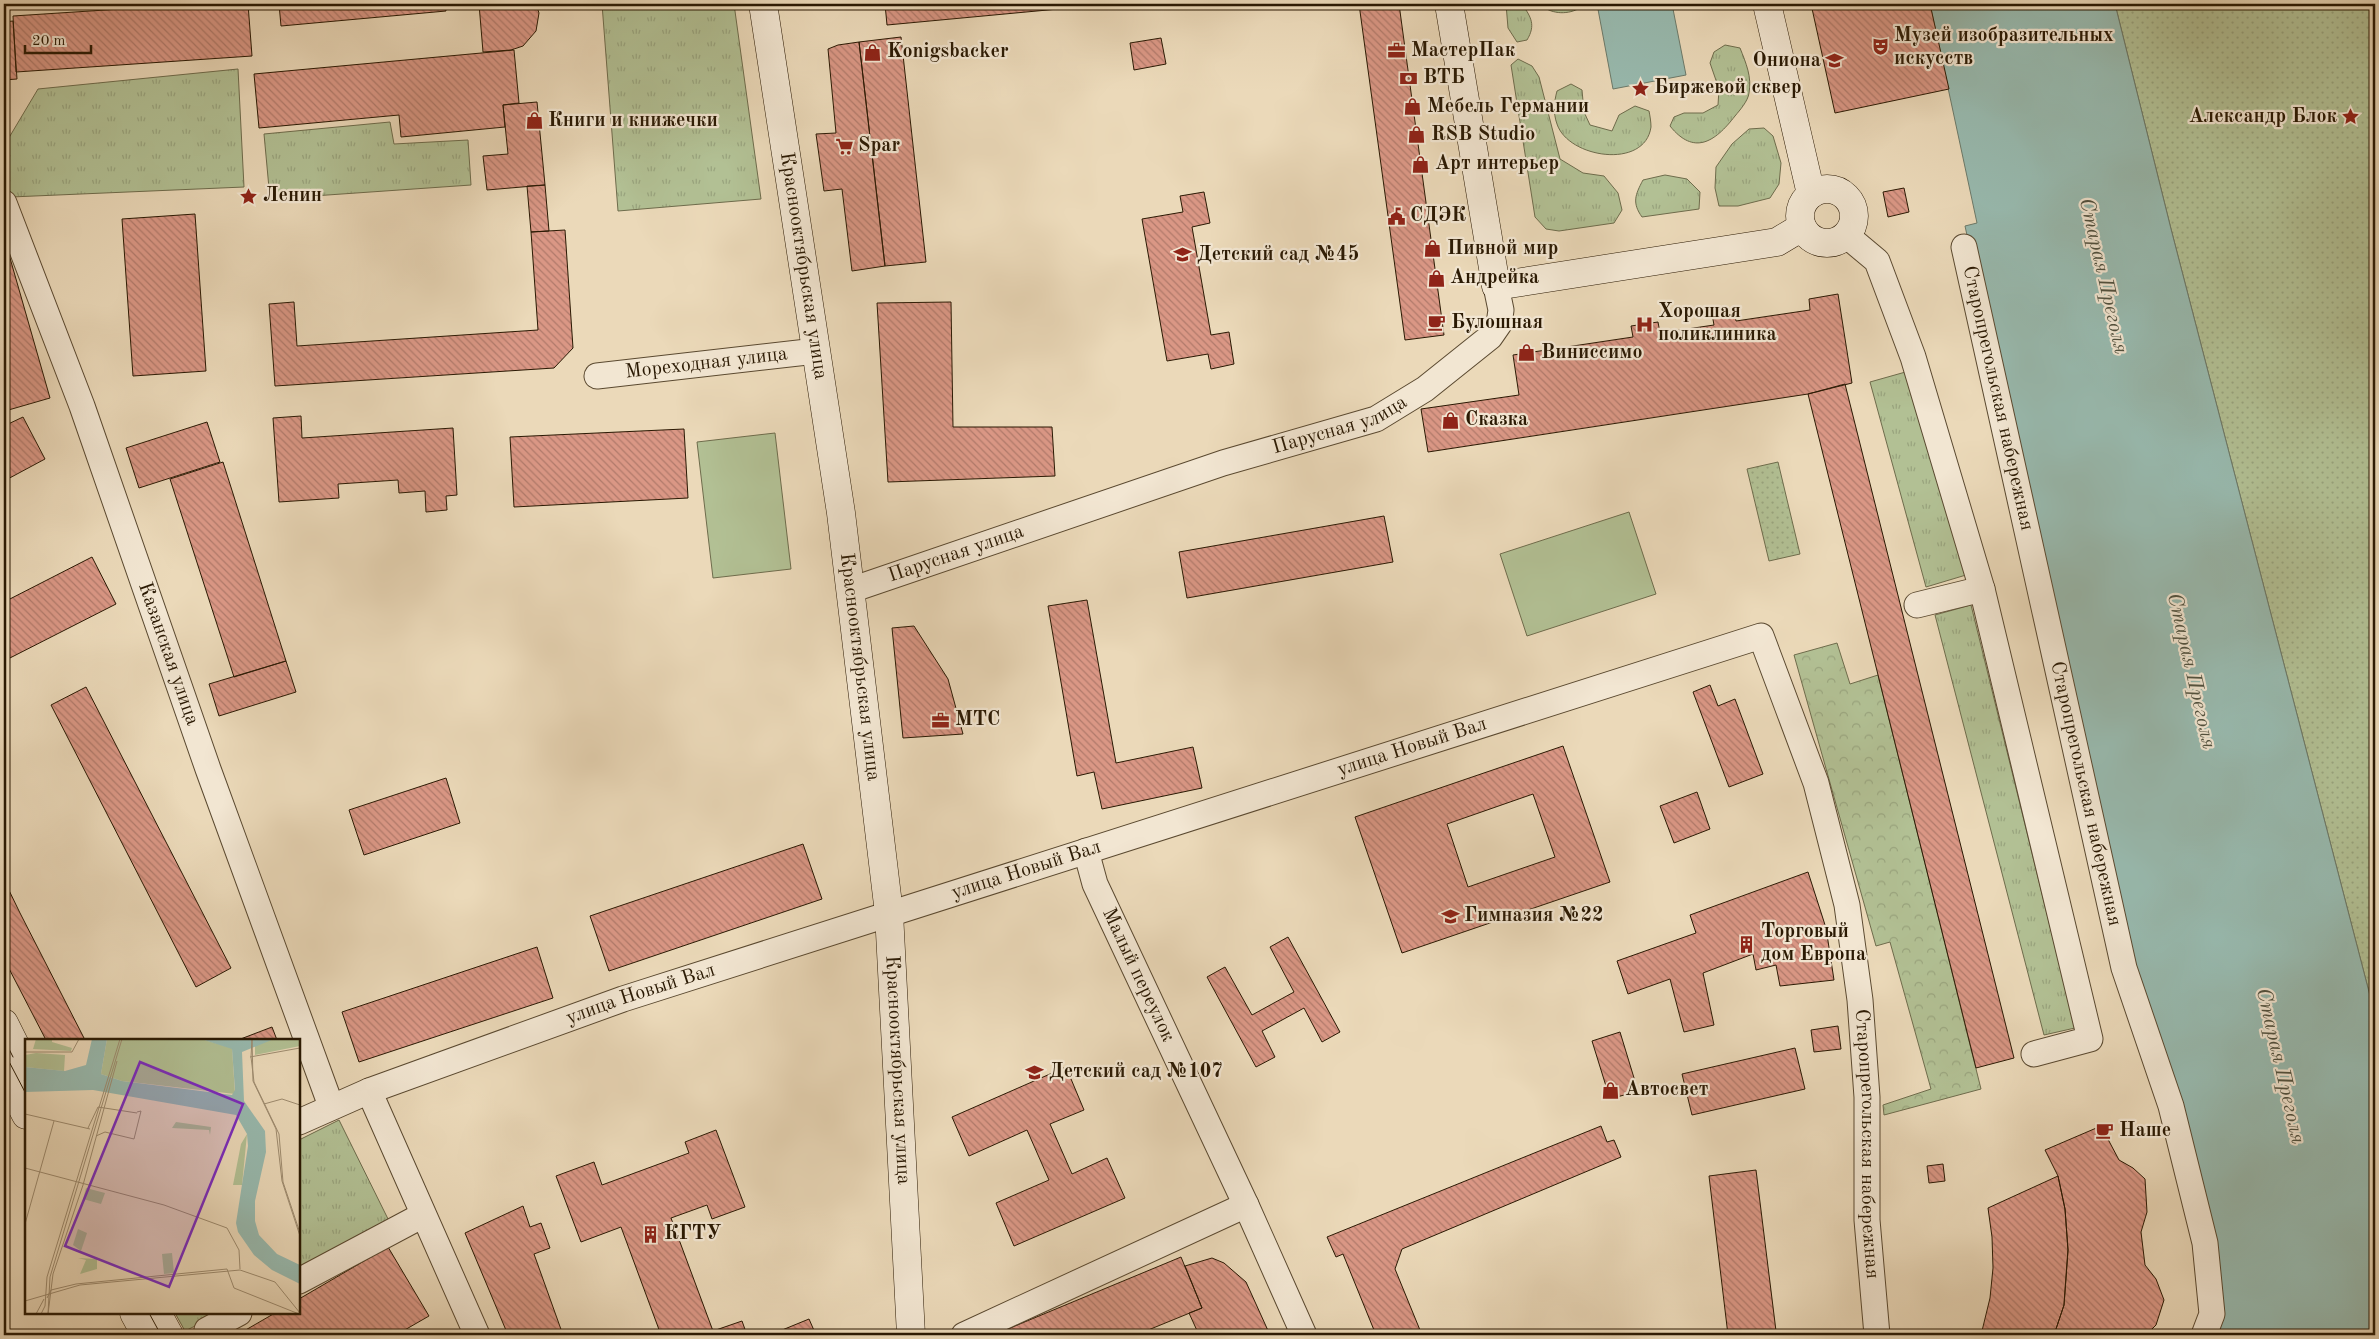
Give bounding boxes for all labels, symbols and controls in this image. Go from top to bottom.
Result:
scale bar [25,22,91,54]
place label: Музей изобразительных искусств [1894,26,2114,69]
text: 20 m [32,34,66,49]
theatre icon: Музей изобразительных искусств [1870,37,1890,57]
office icon: МастерПак [1387,41,1407,61]
place label: МастерПак [1411,41,1516,61]
shop icon: Konigsbacker [863,42,883,62]
place label: Konigsbacker [887,42,1009,62]
place label: Ониона [1752,51,1821,71]
school or university icon: Ониона [1825,51,1845,71]
bank icon: ВТБ [1399,68,1419,88]
place label: ВТБ [1423,68,1465,88]
place icon: Биржевой сквер [1630,78,1650,98]
place label: Биржевой сквер [1654,78,1802,98]
shop icon: Мебель Германии [1403,97,1423,117]
place label: Мебель Германии [1427,97,1589,117]
place label: Александр Блок [2189,107,2337,127]
place icon: Александр Блок [2341,107,2361,127]
shop icon: Книги и книжечки [524,111,544,131]
place label: Книги и книжечки [548,111,718,131]
shop icon: RSB Studio [1407,125,1427,145]
place label: RSB Studio [1431,125,1535,145]
supermarket icon: Spar [834,136,854,156]
place label: Spar [858,136,900,156]
street label: Краснооктябрьская улица [776,151,830,381]
shop icon: Арт интерьер [1411,154,1431,174]
place label: Арт интерьер [1435,154,1559,174]
place icon: Ленин [239,186,259,206]
place label: Ленин [263,186,322,206]
water label: Старая Преголя [2075,196,2131,356]
public building icon: СДЭК [1386,206,1406,226]
place label: СДЭК [1410,206,1466,226]
shop icon: Пивной мир [1423,239,1443,259]
place label: Пивной мир [1447,239,1558,259]
place label: Детский сад №45 [1197,244,1359,265]
school or university icon: Детский сад №45 [1173,245,1193,265]
street label: Старопрегольская набережная [1959,264,2037,533]
shop icon: Андрейка [1426,268,1446,288]
place label: Андрейка [1450,268,1539,288]
place label: Хорошая поликлиника [1658,302,1777,345]
cafe icon: Булошная [1427,313,1447,333]
place label: Булошная [1451,313,1543,333]
hospital icon: Хорошая поликлиника [1634,314,1654,334]
shop icon: Виниссимо [1517,343,1537,363]
place label: Виниссимо [1541,343,1642,363]
street label: Мореходная улица [624,344,789,383]
street label: Парусная улица [1270,392,1411,458]
shop icon: Сказка [1441,410,1461,430]
place label: Сказка [1465,410,1528,430]
street label: Парусная улица [886,522,1027,587]
street label: Краснооктябрьская улица [836,552,883,782]
street label: Казанская улица [134,580,202,728]
water label: Старая Преголя [2163,591,2219,751]
street label: Старопрегольская набережная [2046,659,2124,928]
office icon: МТС [931,710,951,730]
place label: МТС [955,710,1000,730]
street label: улица Новый Вал [1335,714,1489,780]
street label: улица Новый Вал [949,837,1103,904]
street label: Малый переулок [1098,905,1178,1045]
school or university icon: Гимназия №22 [1440,906,1460,926]
place label: Гимназия №22 [1464,906,1604,926]
place label: Торговый дом Европа [1761,922,1866,965]
building icon: Торговый дом Европа [1737,934,1757,954]
street label: Краснооктябрьская улица [881,955,913,1185]
street label: улица Новый Вал [564,960,718,1029]
water label: Старая Преголя [2252,986,2308,1146]
street label: Старопрегольская набережная [1851,1008,1882,1280]
inset map [25,1039,300,1314]
school or university icon: Детский сад №107 [1025,1062,1045,1082]
place label: Детский сад №107 [1049,1062,1223,1082]
shop icon: Автосвет [1601,1080,1621,1100]
place label: Автосвет [1625,1080,1708,1100]
cafe icon: Наше [2095,1121,2115,1141]
place label: Наше [2119,1121,2171,1141]
building icon: КГТУ [640,1224,660,1244]
place label: КГТУ [664,1224,722,1244]

